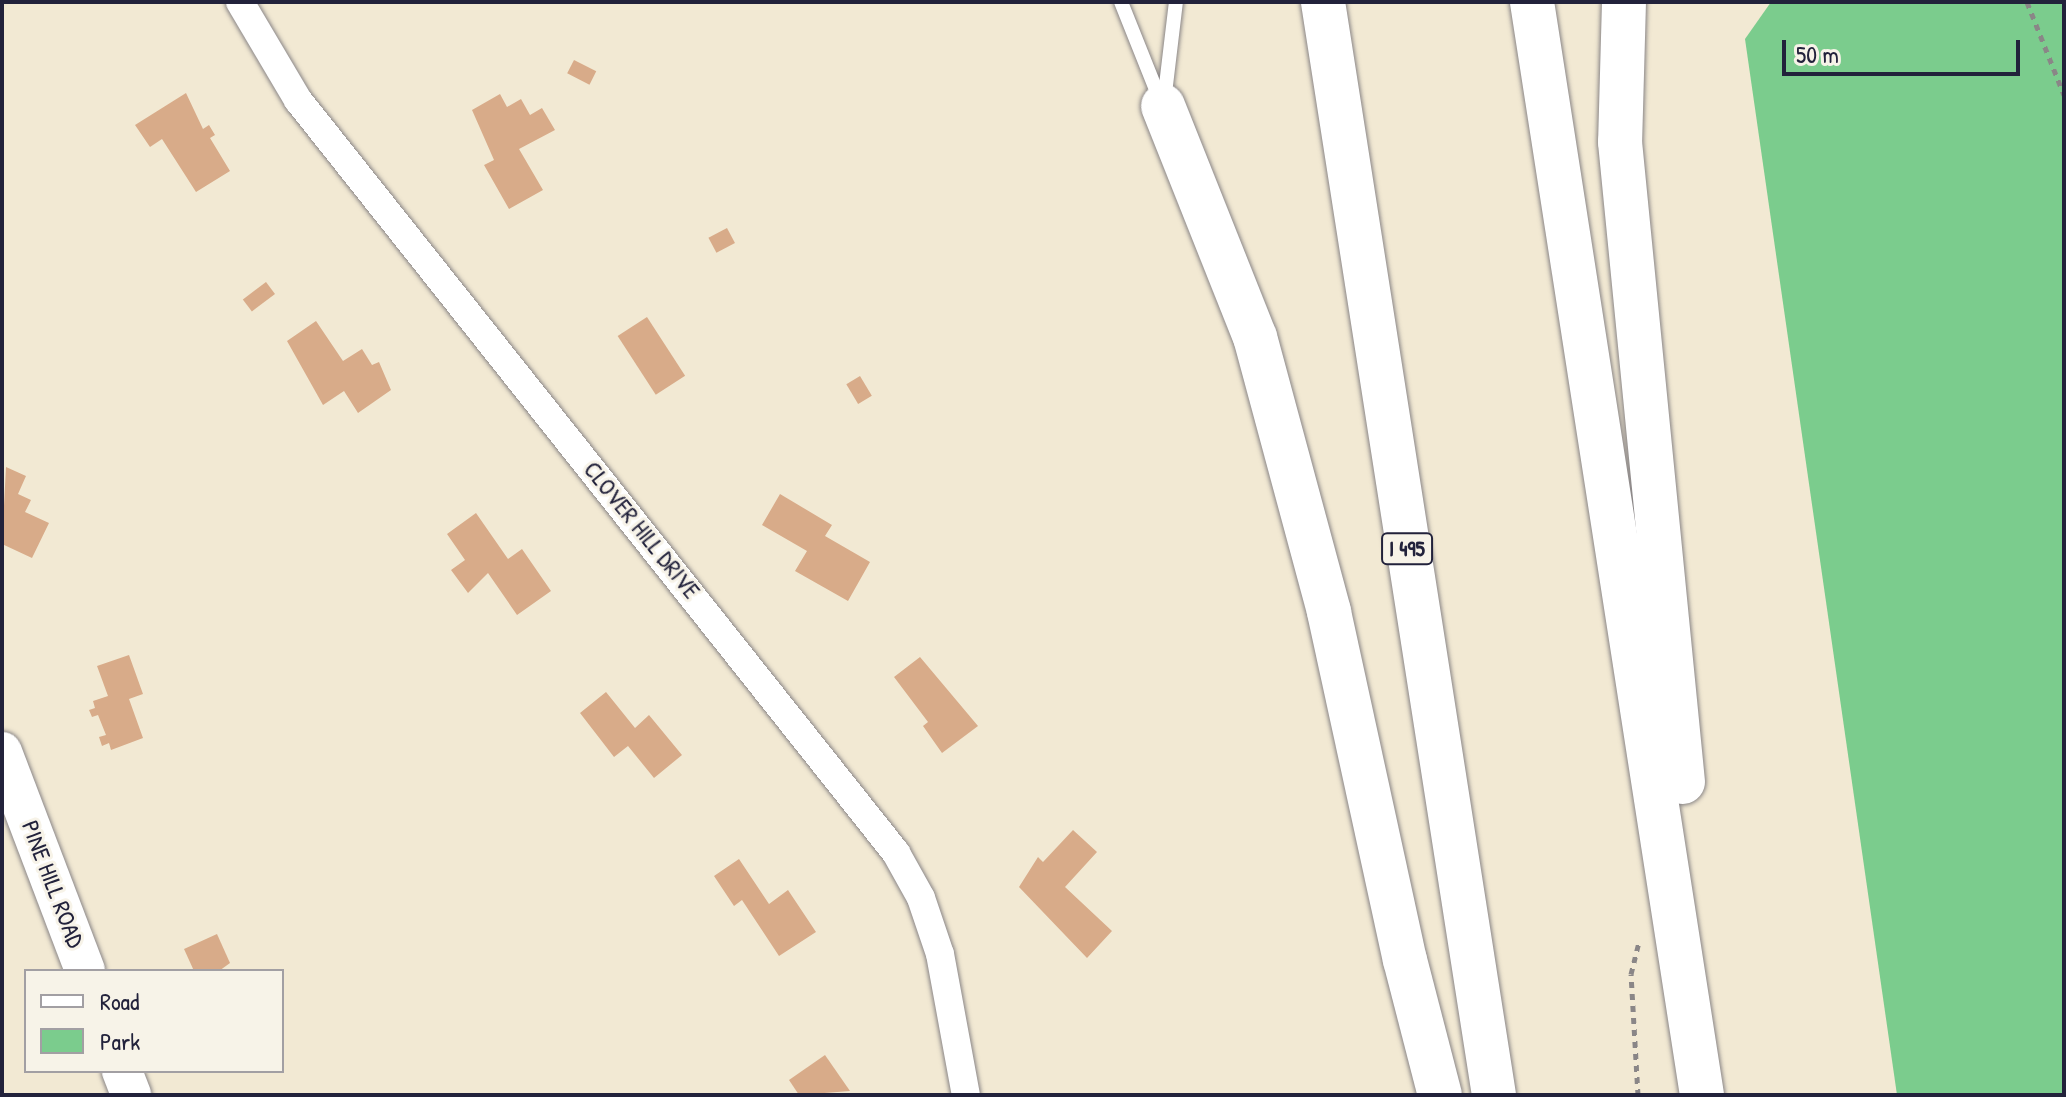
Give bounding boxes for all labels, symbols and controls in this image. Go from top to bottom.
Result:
scale bar [1786,24,2024,74]
text: 50 m [1796,38,1839,70]
street label: CLOVER HILL DRIVE [578,456,706,604]
road number: I 495 [1381,531,1433,567]
street label: PINE HILL ROAD [16,816,90,952]
legend [24,969,284,1073]
text: Road [100,985,139,1017]
text: Park [100,1025,140,1057]

